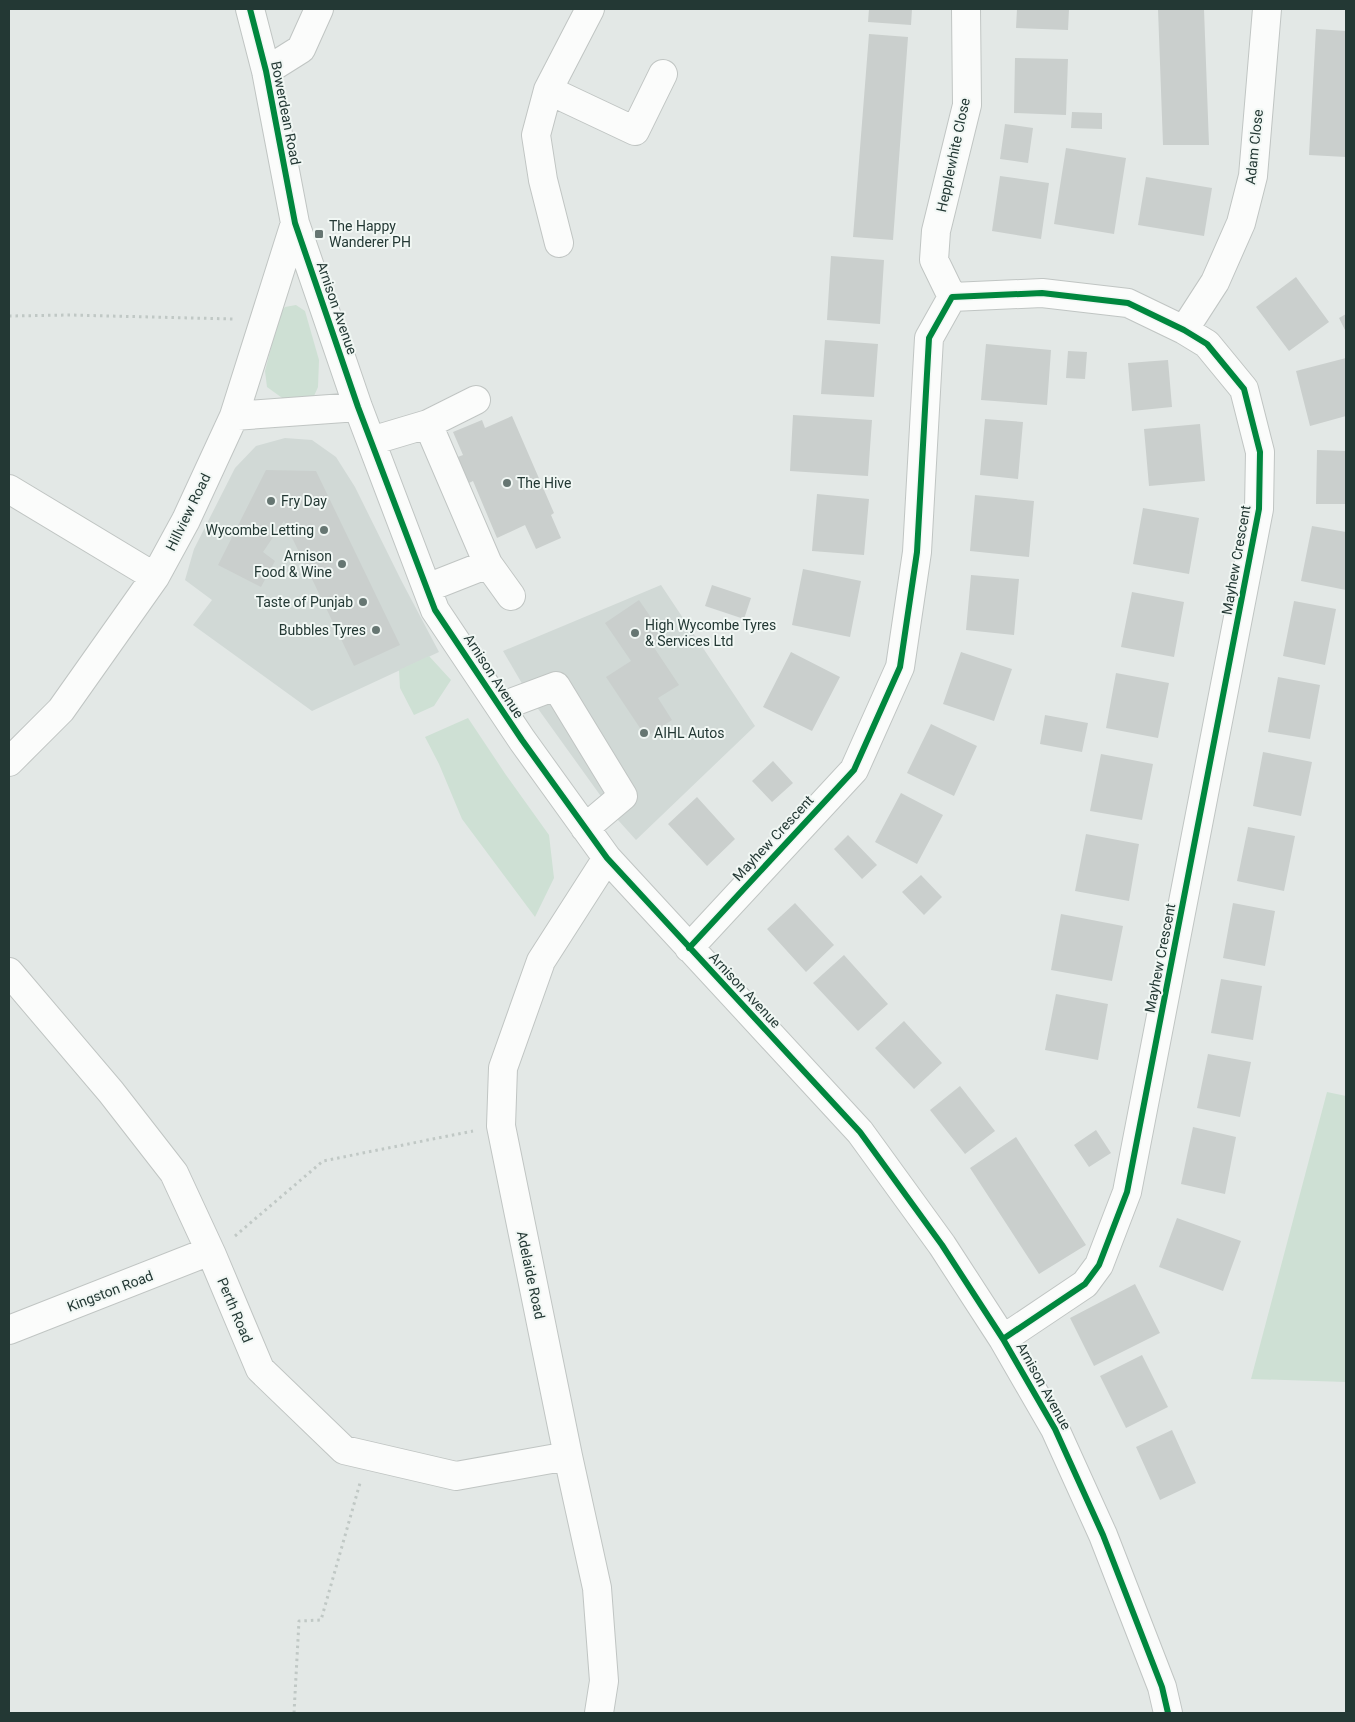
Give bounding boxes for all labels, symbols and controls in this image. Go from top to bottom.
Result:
street label: Bowerdean Road [268,60,304,166]
street label: Hepplewhite Close [933,96,973,214]
street label: Adam Close [1242,109,1266,185]
place label: The Happy Wanderer PH [329,218,411,250]
marker: The Happy Wanderer PH [313,228,325,240]
street label: Arnison Avenue [314,259,360,357]
street label: Hillview Road [162,471,214,553]
place label: The Hive [517,475,571,491]
marker: The Hive [501,477,513,489]
place label: Fry Day [281,493,327,509]
marker: Fry Day [265,495,277,507]
street label: Mayhew Crescent [1218,504,1254,616]
place label: Wycombe Letting [206,522,314,538]
marker: Wycombe Letting [318,524,330,536]
place label: Arnison Food & Wine [254,548,332,580]
marker: Arnison Food & Wine [336,558,348,570]
place label: Taste of Punjab [256,594,353,610]
marker: Taste of Punjab [357,596,369,608]
place label: High Wycombe Tyres & Services Ltd [645,617,776,649]
place label: Bubbles Tyres [279,622,366,638]
marker: Bubbles Tyres [370,624,382,636]
marker: High Wycombe Tyres & Services Ltd [629,627,641,639]
street label: Arnison Avenue [461,631,527,721]
place label: AIHL Autos [654,725,724,741]
marker: AIHL Autos [638,727,650,739]
street label: Mayhew Crescent [729,792,817,884]
street label: Mayhew Crescent [1142,902,1179,1014]
street label: Arnison Avenue [706,949,784,1031]
street label: Adelaide Road [514,1229,548,1321]
street label: Kingston Road [65,1267,155,1315]
street label: Perth Road [214,1275,256,1345]
street label: Arnison Avenue [1013,1340,1075,1432]

